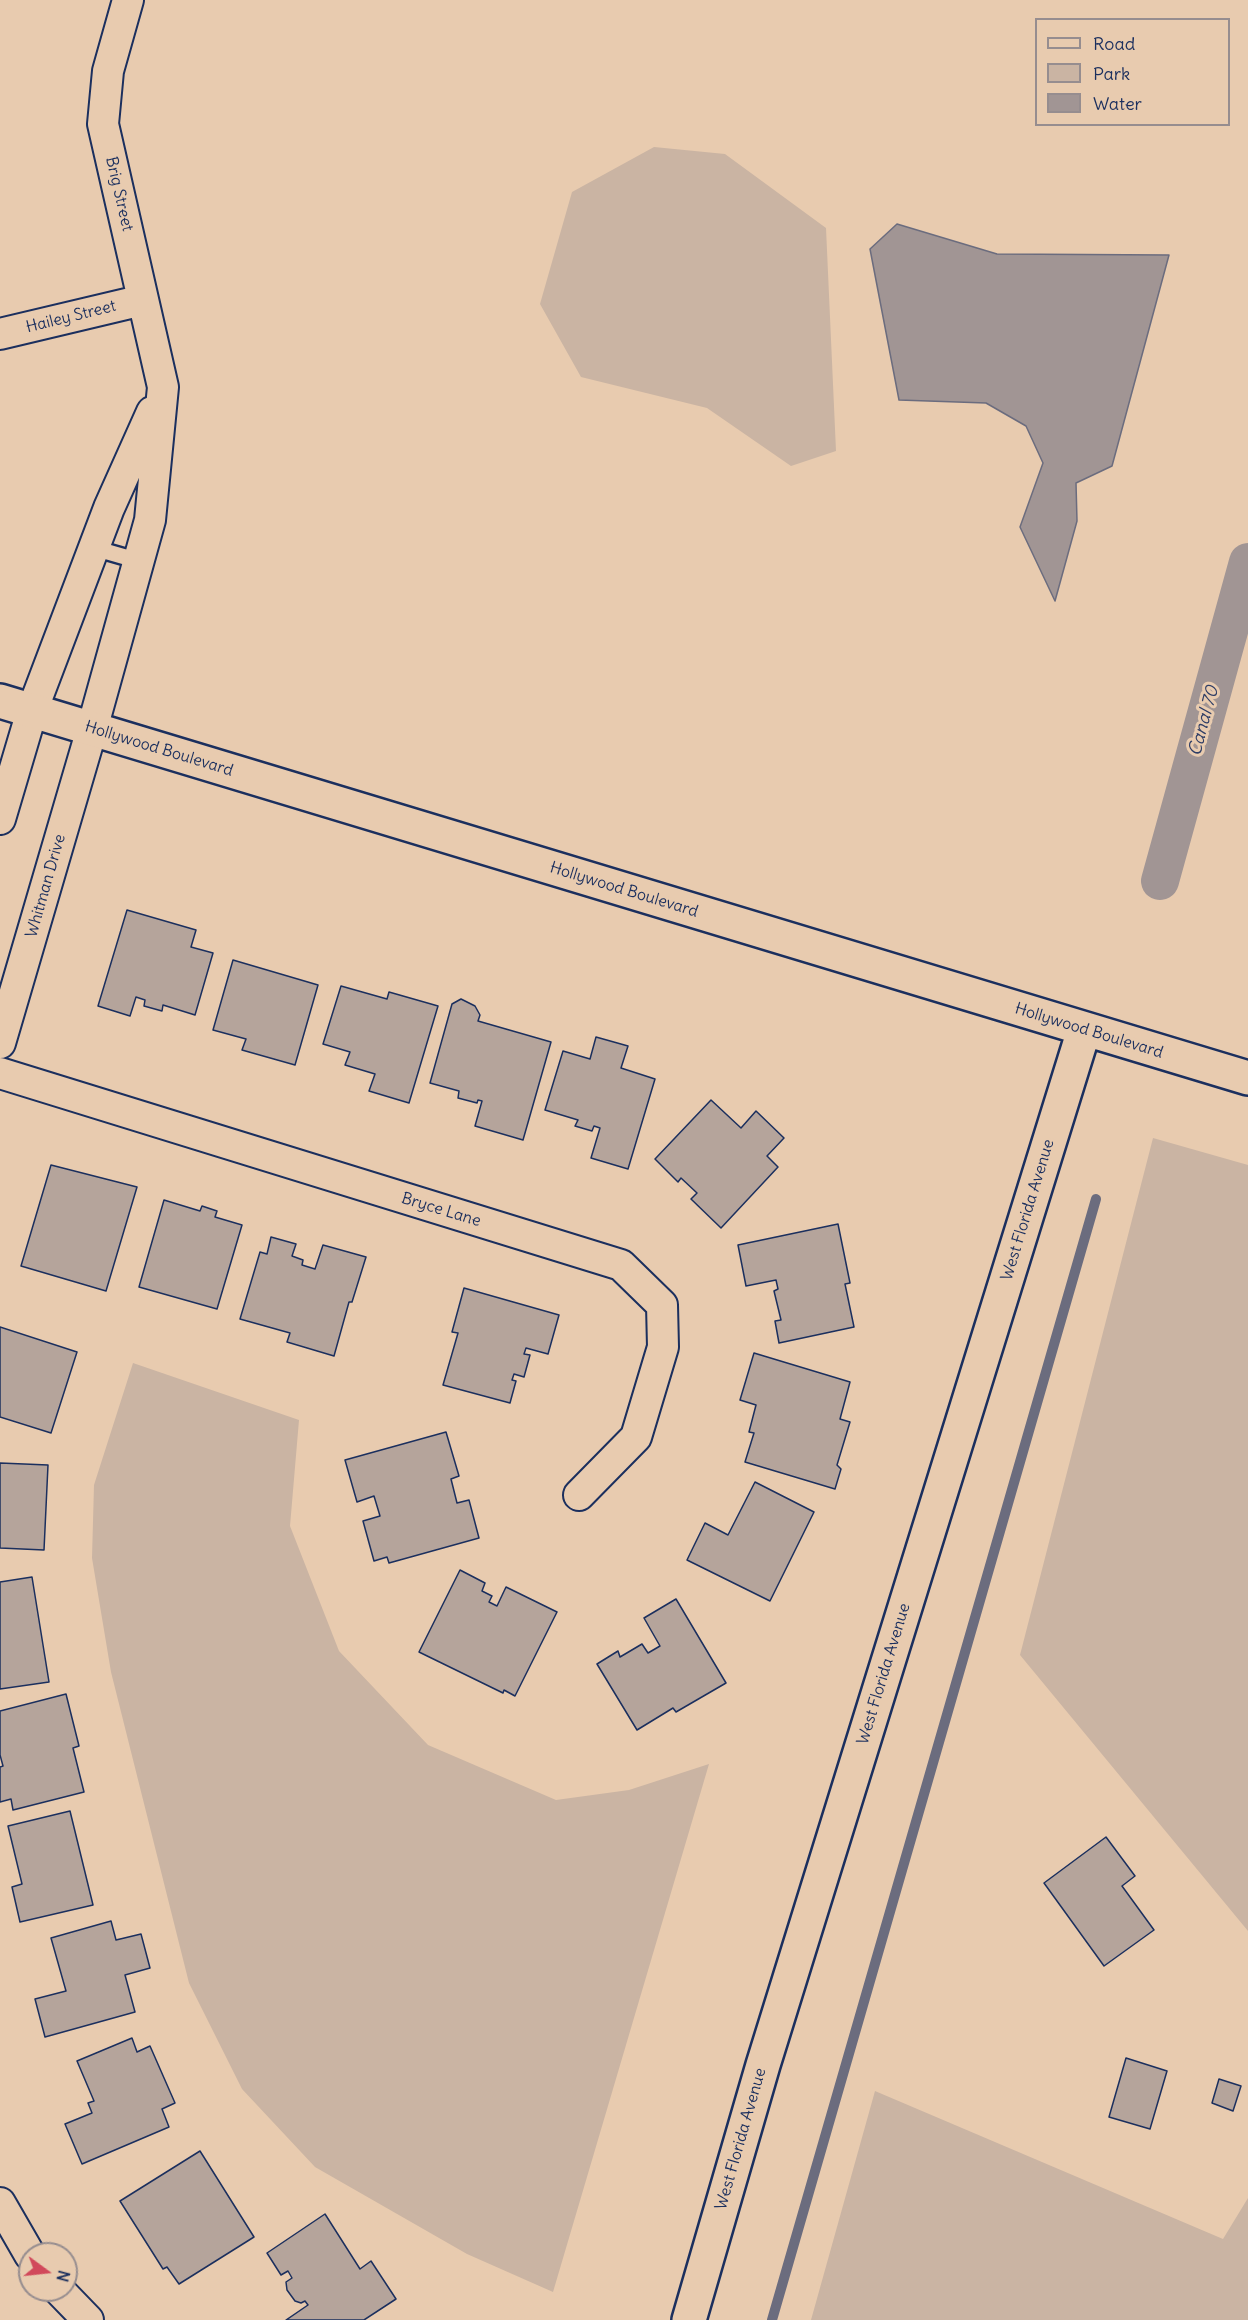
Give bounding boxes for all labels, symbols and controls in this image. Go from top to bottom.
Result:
legend [1035,18,1230,126]
text: Road [1093,32,1135,55]
text: Park [1093,62,1130,85]
text: Water [1093,92,1142,115]
street label: Brig Street [101,155,137,233]
street label: Hailey Street [24,297,118,337]
water label: Canal 70 [1184,684,1224,758]
street label: Hollywood Boulevard [83,717,235,781]
street label: Whitman Drive [22,832,70,940]
street label: Hollywood Boulevard [548,858,700,922]
street label: Hollywood Boulevard [1013,999,1165,1063]
street label: West Florida Avenue [997,1137,1059,1283]
street label: Bryce Lane [399,1189,483,1231]
street label: West Florida Avenue [853,1601,915,1747]
street label: West Florida Avenue [712,2066,770,2212]
north arrow [18,2242,78,2302]
text: N [52,2268,75,2284]

